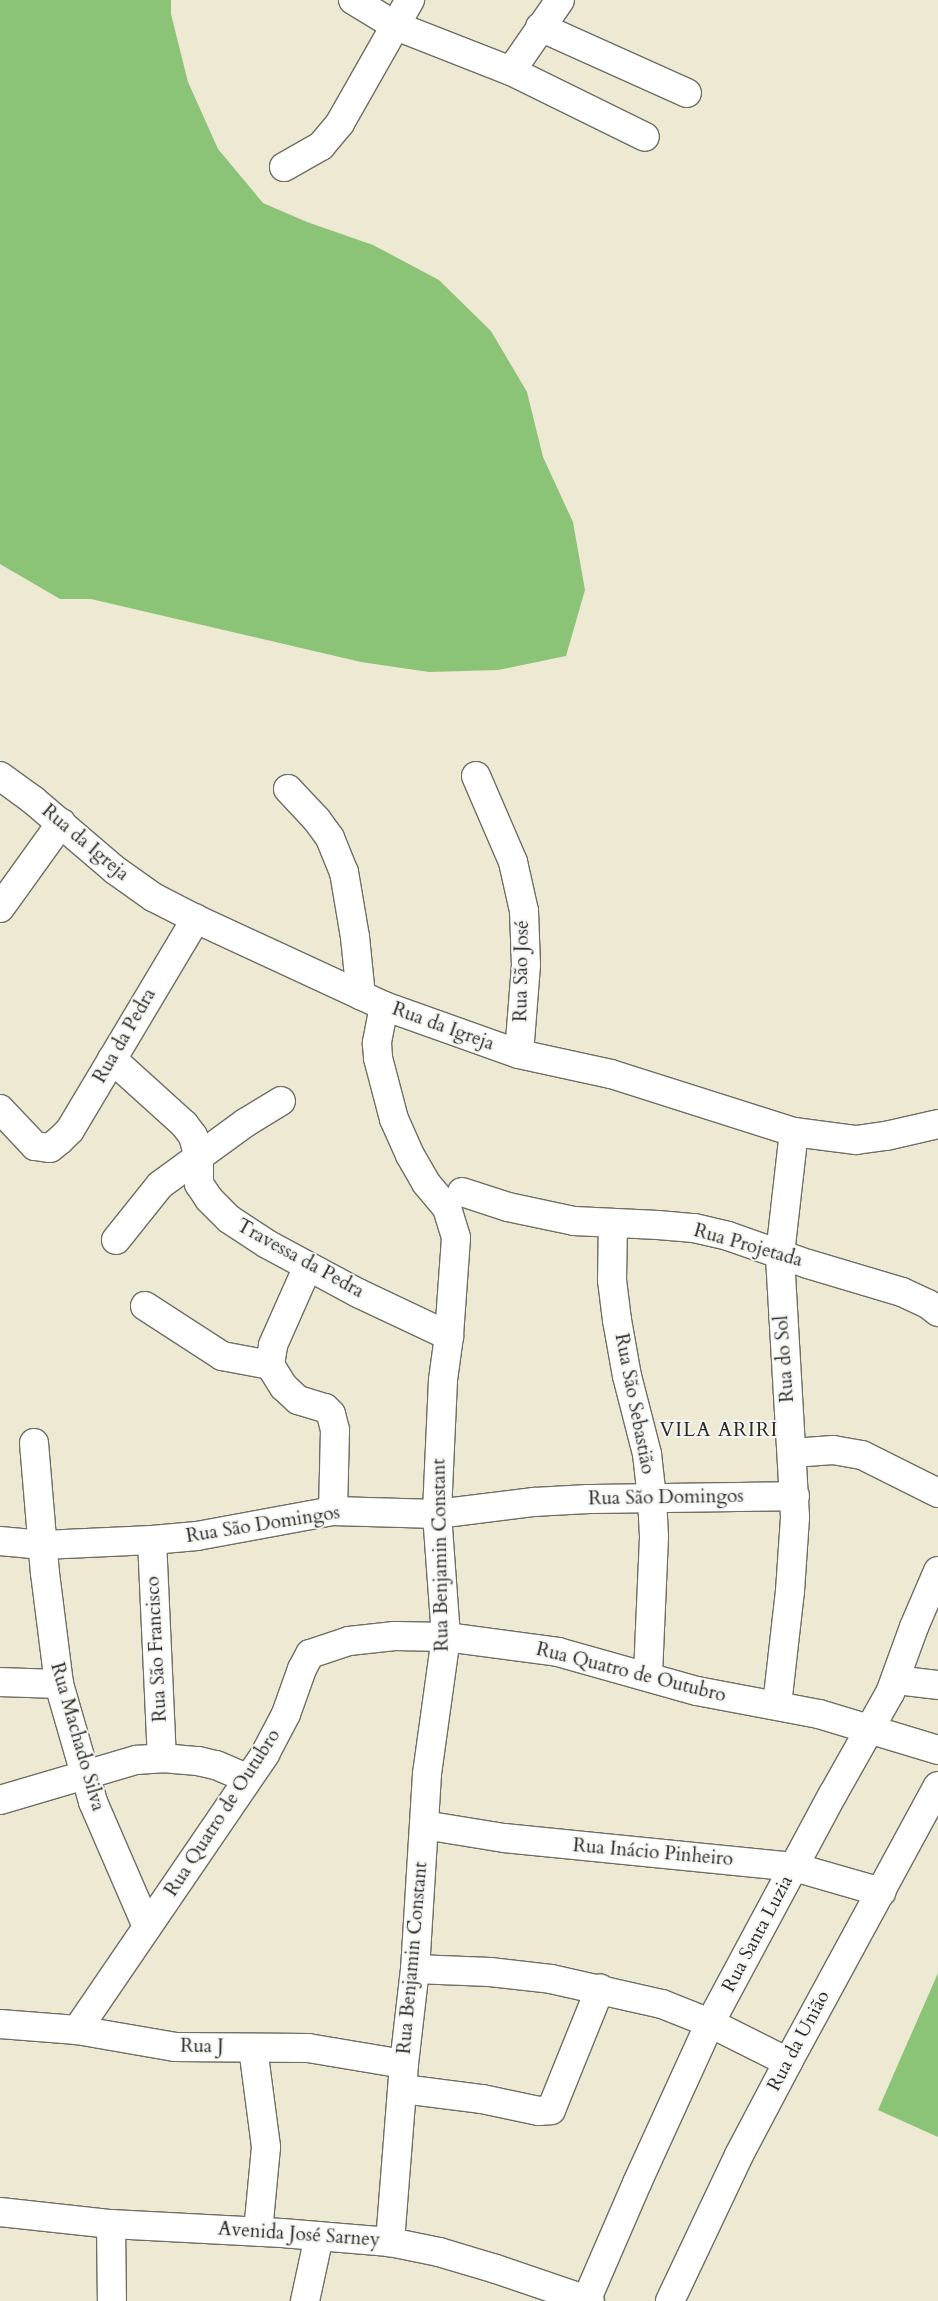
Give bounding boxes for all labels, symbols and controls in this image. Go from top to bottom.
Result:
street label: Rua da Igreja [37,800,133,886]
street label: Rua São José [510,920,534,1022]
street label: Rua da Pedra [89,985,161,1087]
street label: Rua da Igreja [389,998,497,1056]
street label: Travessa da Pedra [232,1215,368,1303]
street label: Rua Projetada [691,1220,805,1272]
street label: Rua do Sol [771,1315,799,1403]
street label: Rua São Sebastião [609,1332,659,1476]
district label: VILA ARIRI [658,1417,780,1441]
street label: Rua Benjamin Constant [428,1458,454,1652]
street label: Rua São Domingos [588,1485,744,1511]
street label: Rua São Domingos [185,1502,341,1548]
street label: Rua São Francisco [142,1575,172,1723]
street label: Rua Quatro de Outubro [534,1638,728,1708]
street label: Rua Machado Silva [45,1660,109,1814]
street label: Rua Quatro de Outubro [160,1725,286,1901]
street label: Rua Inácio Pinheiro [572,1835,734,1871]
street label: Rua Benjamin Constant [393,1861,433,2055]
street label: Rua Santa Luzia [718,1872,798,1996]
street label: Rua da União [763,1987,835,2095]
street label: Rua J [180,2035,224,2059]
street label: Avenida José Sarney [217,2218,381,2252]

